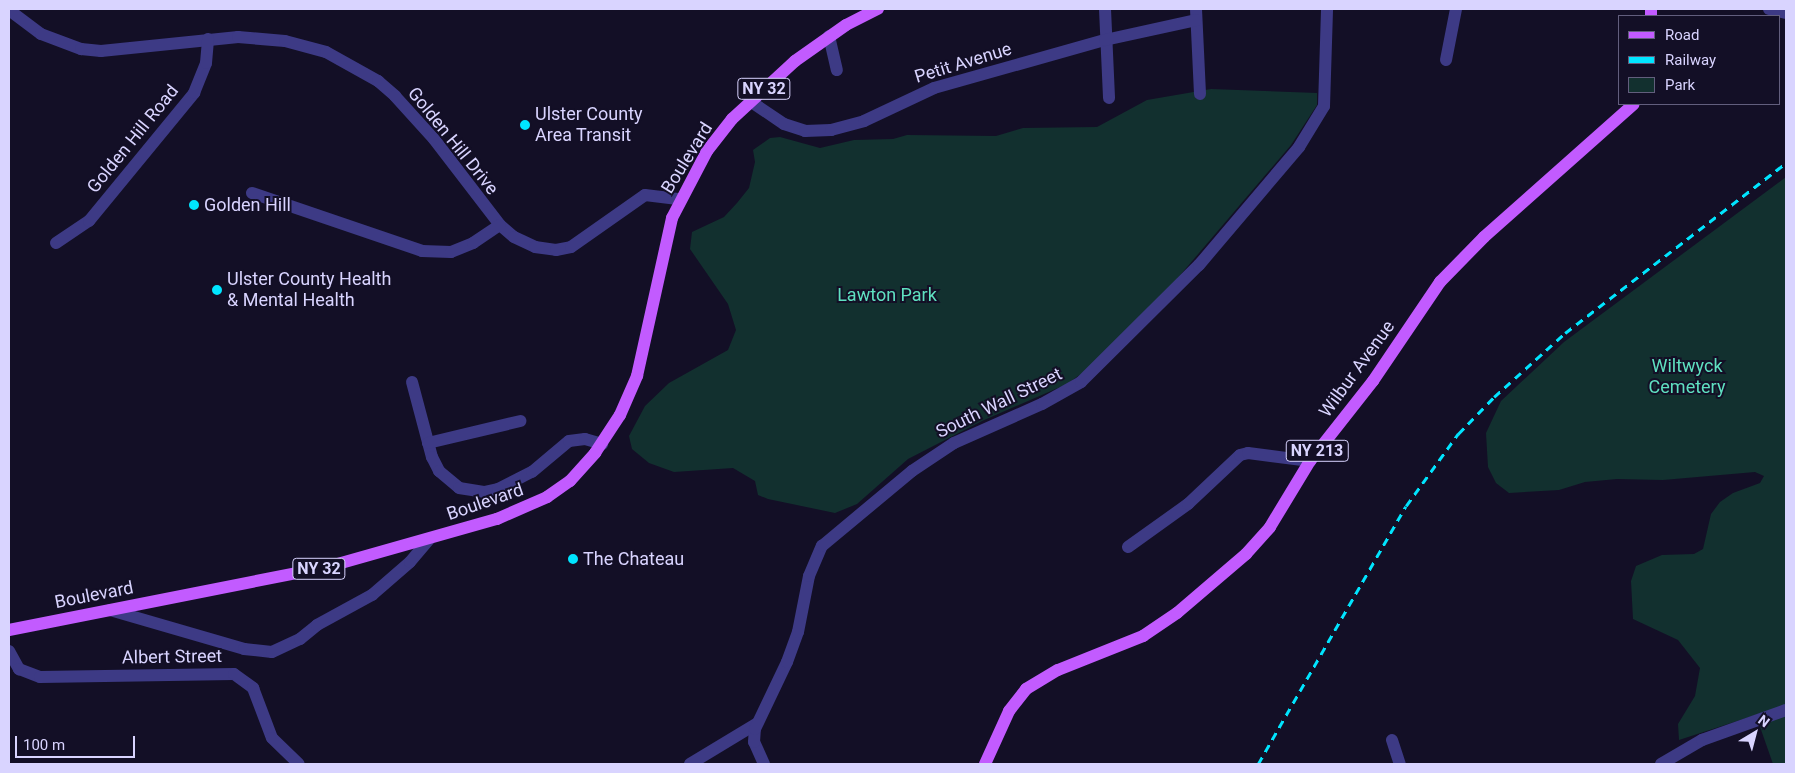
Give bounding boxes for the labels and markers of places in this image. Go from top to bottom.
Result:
place label: Ulster County Area Transit [535,104,643,146]
marker: Ulster County Area Transit [519,119,531,131]
place label: Golden Hill [204,194,291,216]
marker: Golden Hill [188,199,200,211]
place label: Ulster County Health & Mental Health [227,269,391,312]
marker: Ulster County Health & Mental Health [211,284,223,296]
place label: The Chateau [583,548,684,570]
marker: The Chateau [567,553,579,565]

